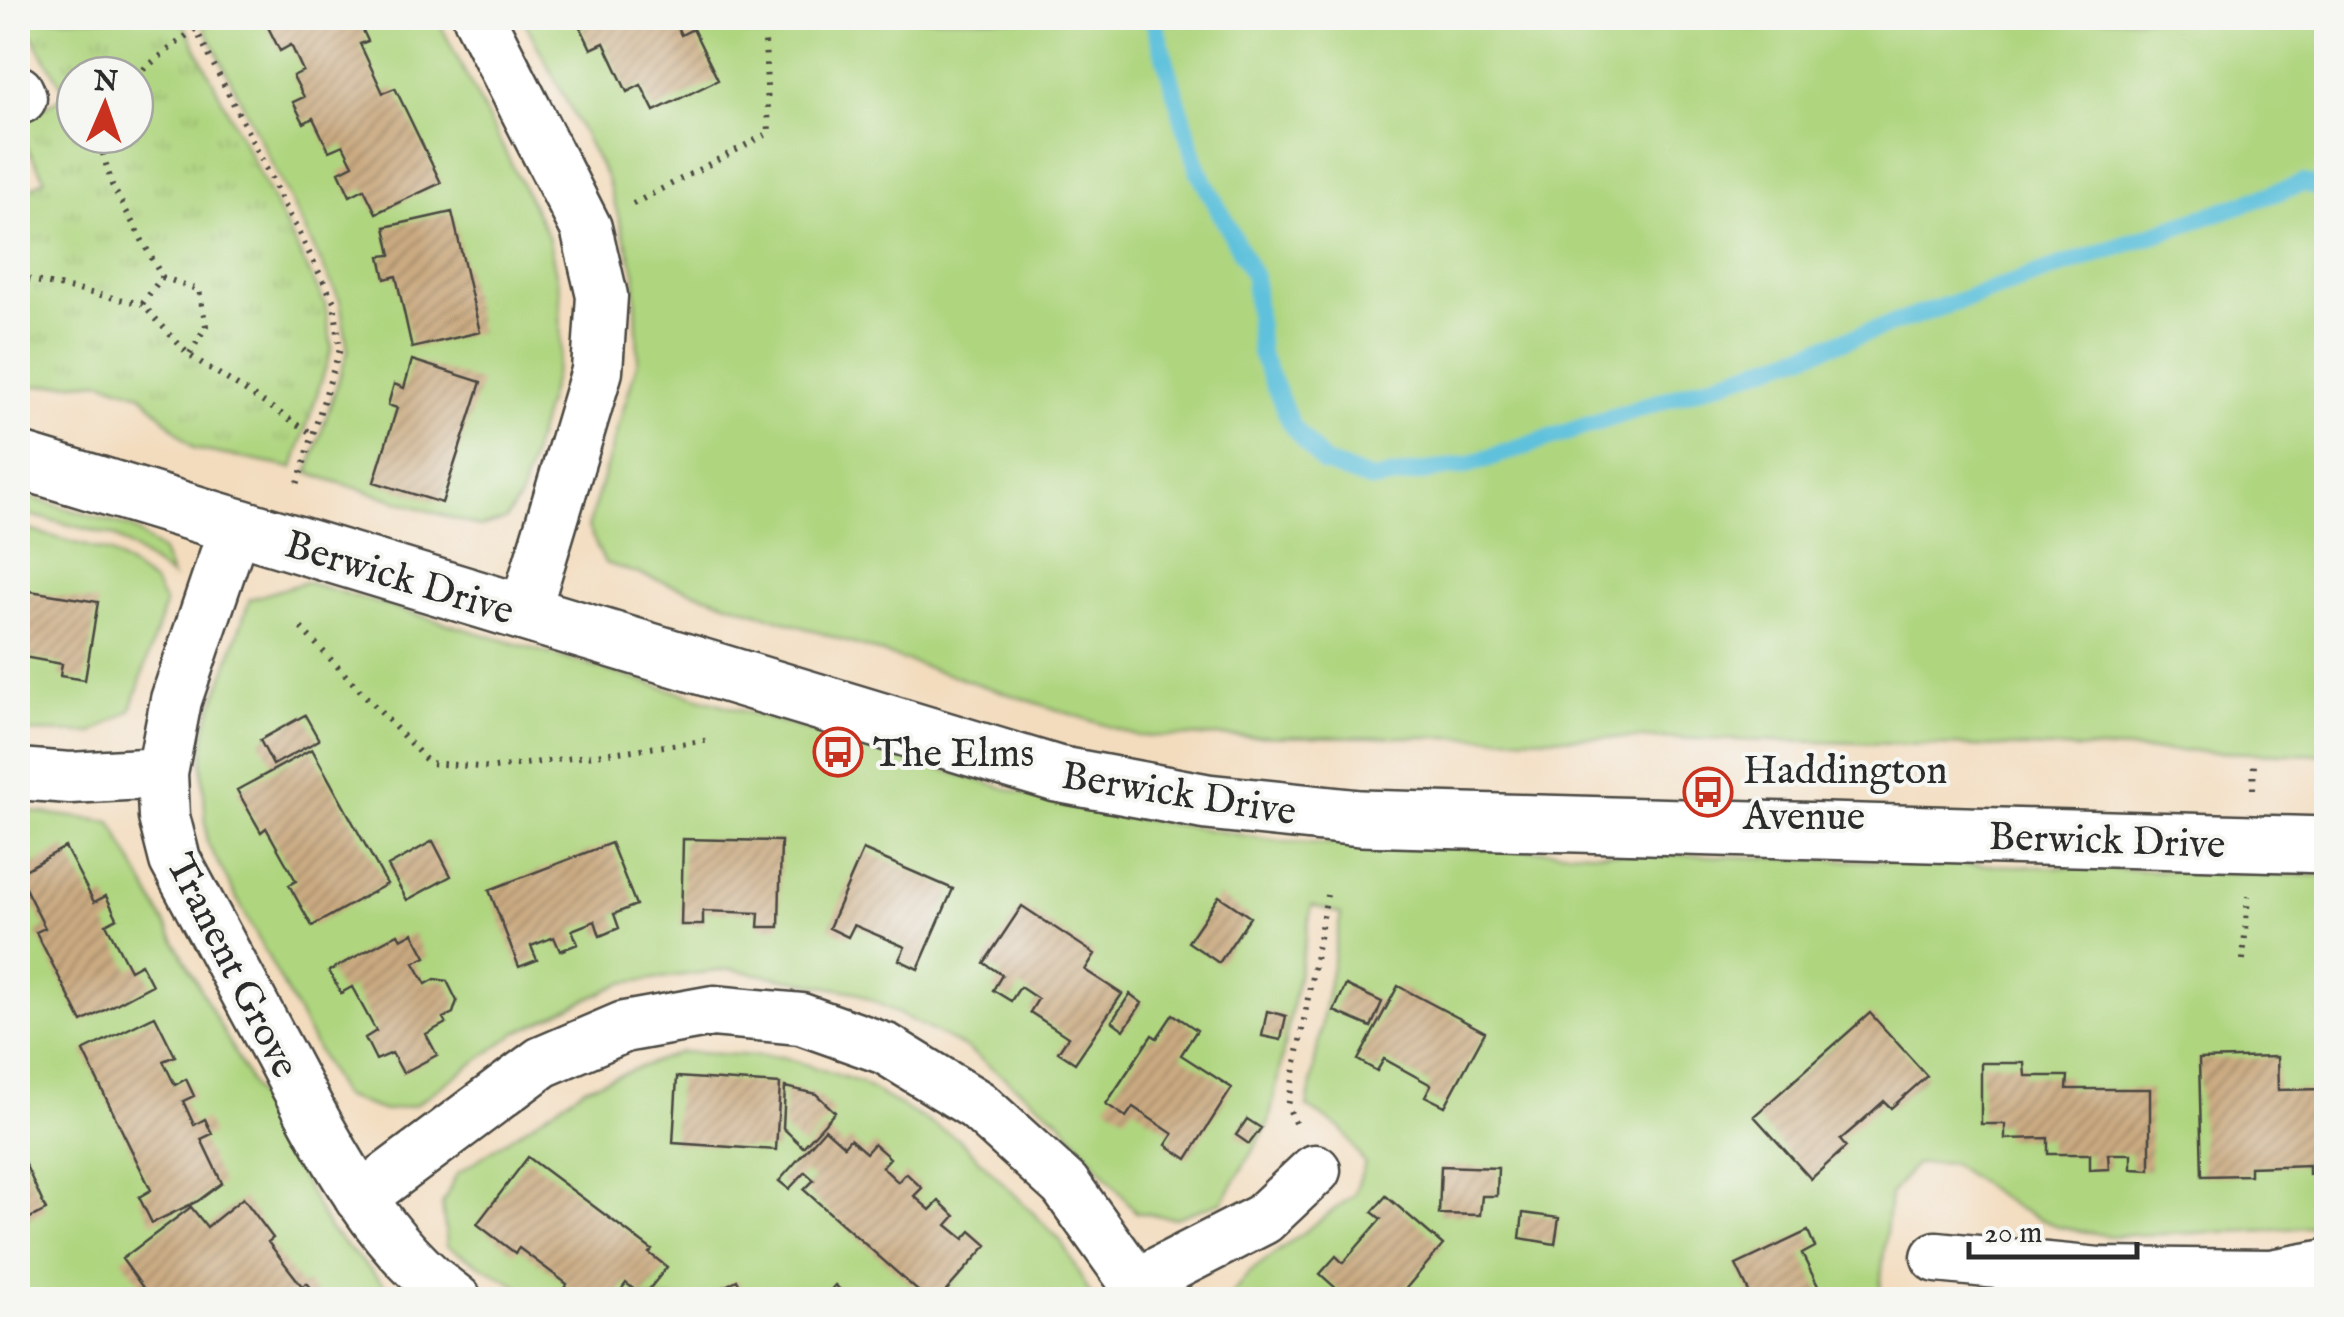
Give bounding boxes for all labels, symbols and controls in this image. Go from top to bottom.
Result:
north arrow [55,55,155,155]
text: N [92,65,119,100]
street label: Berwick Drive [278,520,520,638]
bus stop icon: The Elms [812,726,864,778]
place label: The Elms [873,730,1034,781]
place label: Haddington Avenue [1742,747,1947,844]
street label: Berwick Drive [1058,752,1299,839]
bus stop icon: Haddington Avenue [1682,766,1734,818]
street label: Berwick Drive [1988,813,2226,872]
street label: Tranent Grove [153,846,309,1087]
scale bar [1969,1197,2136,1259]
text: 20 m [1984,1215,2043,1253]

